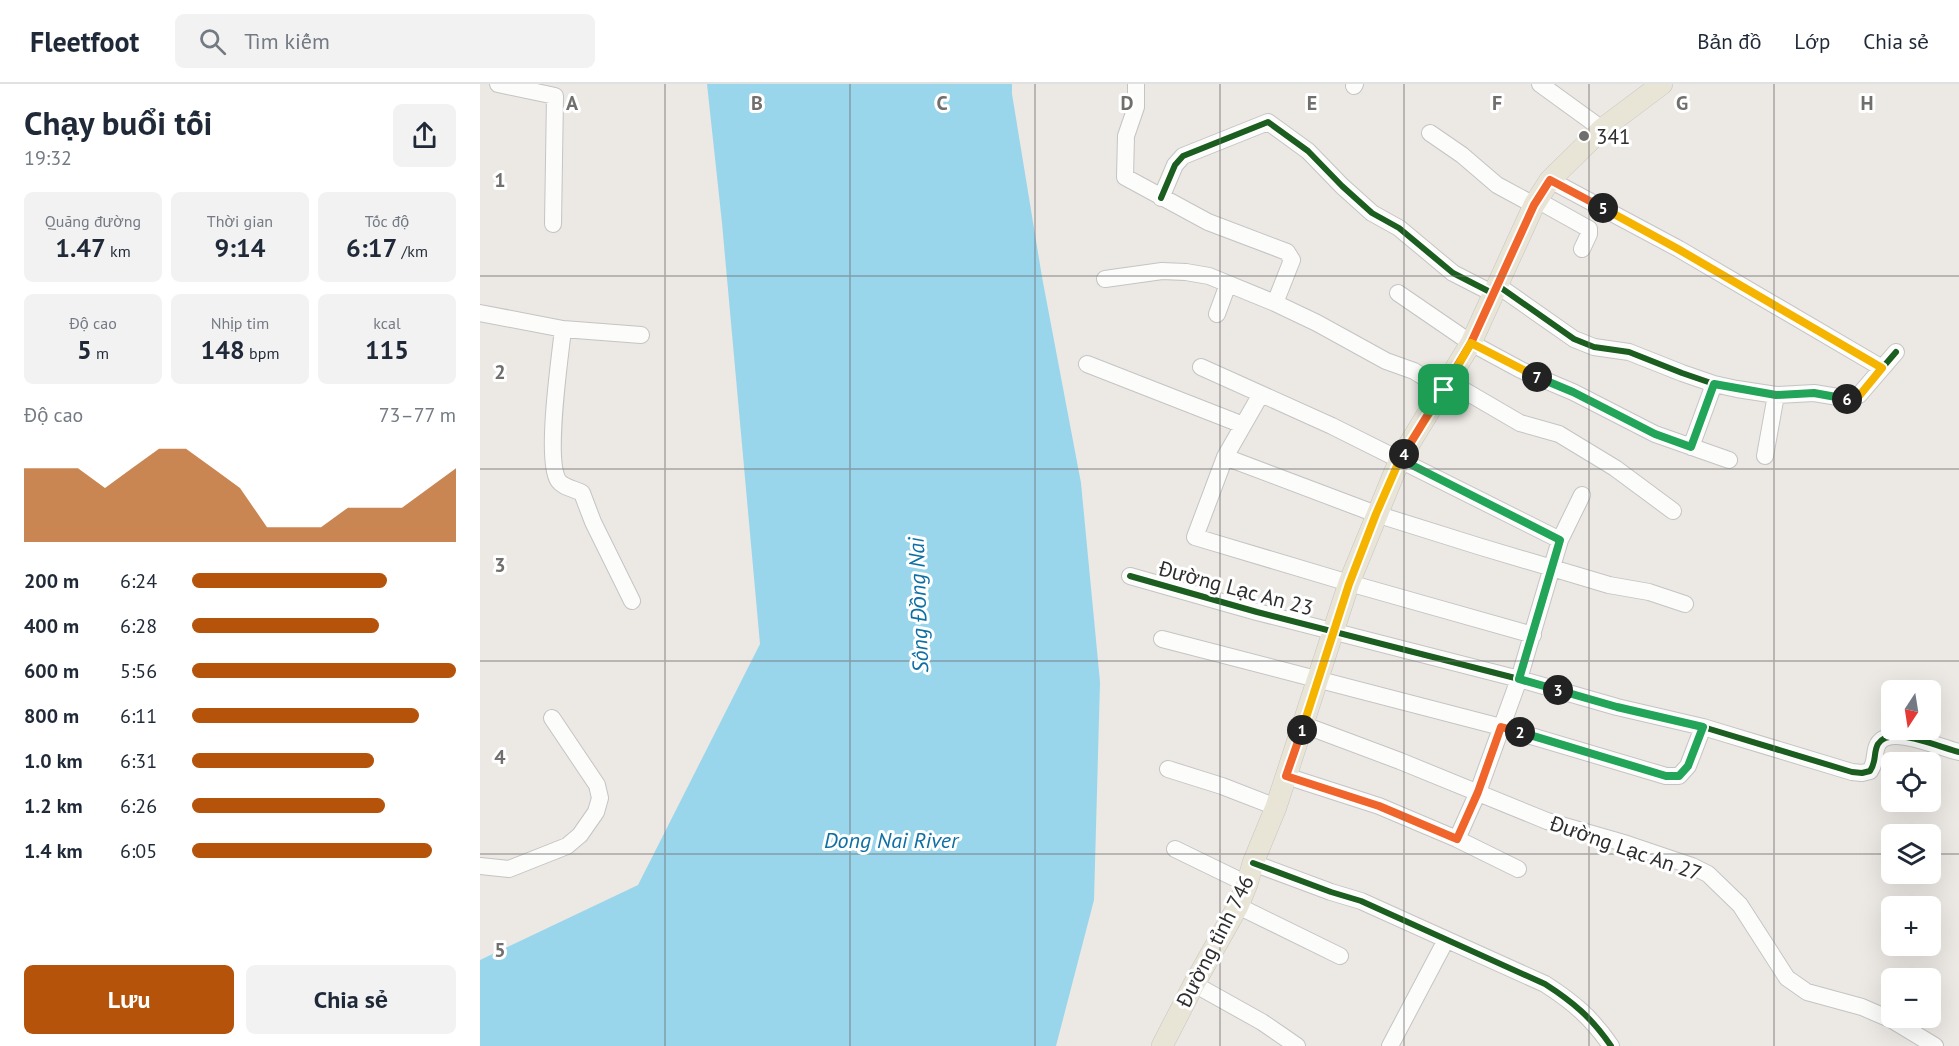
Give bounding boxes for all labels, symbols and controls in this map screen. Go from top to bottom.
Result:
search box [175,14,595,68]
text: Fleetfoot [30,23,139,60]
icon: search [196,25,229,58]
text: Tìm kiếm [244,27,330,55]
text: Bản đồ [1697,28,1761,55]
text: Lớp [1794,28,1830,55]
text: Chia sẻ [1863,28,1929,55]
text: A [566,90,579,116]
text: B [751,90,763,116]
text: C [936,90,948,116]
text: D [1121,90,1134,116]
text: E [1307,90,1317,116]
text: F [1492,90,1502,116]
text: G [1676,90,1688,116]
text: H [1860,90,1874,116]
text: Chạy buổi tối [24,101,213,144]
button: share [393,104,456,167]
place label: 341 [1596,123,1630,150]
marker: 341 [1577,129,1591,143]
text: 19:32 [24,145,72,171]
text: 1 [494,167,506,193]
pin: 5 [1588,193,1618,223]
text: 5 [1598,198,1608,218]
text: Quãng đường [45,211,141,231]
text: Thời gian [207,211,273,231]
text: Tốc độ [365,211,409,231]
text: 1.47 [55,231,106,264]
text: 9:14 [214,231,266,264]
text: 6:17 [346,231,397,264]
text: km [106,241,131,261]
text: /km [397,241,428,261]
text: Độ cao [69,313,117,333]
text: Nhịp tim [211,313,269,333]
text: kcal [373,313,401,333]
text: 5 [77,333,92,366]
text: 148 [201,333,245,366]
text: 115 [365,333,409,366]
text: m [92,343,109,363]
text: bpm [245,343,279,363]
text: 2 [494,359,506,385]
pin: 7 [1522,362,1552,392]
pin [1418,364,1469,415]
text: 7 [1532,367,1542,387]
icon: arrive [1427,373,1460,406]
pin: 6 [1832,384,1862,414]
text: 6 [1842,389,1852,409]
text: Độ cao [24,402,83,428]
text: 73–77 m [379,402,456,428]
pin: 4 [1389,439,1419,469]
text: 4 [1399,444,1409,464]
water label: Sông Đồng Nai [902,535,934,673]
text: 3 [494,552,506,578]
street label: Đường Lạc An 23 [1155,554,1316,622]
text: 200 m [24,568,79,594]
text: 6:24 [120,568,157,594]
text: 400 m [24,613,79,639]
text: 6:28 [120,613,157,639]
text: 600 m [24,658,79,684]
text: 5:56 [120,658,157,684]
pin: 3 [1543,675,1573,705]
text: 3 [1553,680,1563,700]
north arrow [1881,680,1941,740]
map controls [1881,680,1941,1028]
text: 800 m [24,703,79,729]
text: 6:11 [120,703,157,729]
pin: 1 [1287,715,1317,745]
pin: 2 [1505,717,1535,747]
text: 1 [1297,720,1307,740]
text: 2 [1515,722,1525,742]
text: 4 [494,744,506,770]
text: 1.0 km [24,748,83,774]
text: 6:31 [120,748,157,774]
button: locate [1881,752,1941,812]
text: 1.2 km [24,793,83,819]
text: 6:26 [120,793,157,819]
street label: Đường Lạc An 27 [1546,809,1705,887]
button: layers [1881,824,1941,884]
water label: Dong Nai River [824,826,960,854]
text: 1.4 km [24,838,83,864]
text: 6:05 [120,838,157,864]
street label: Đường tỉnh 746 [1170,870,1260,1012]
button: + [1881,896,1941,956]
text: 5 [494,937,506,963]
button: Lưu [24,965,234,1034]
button: Chia sẻ [246,965,456,1034]
button: − [1881,968,1941,1028]

